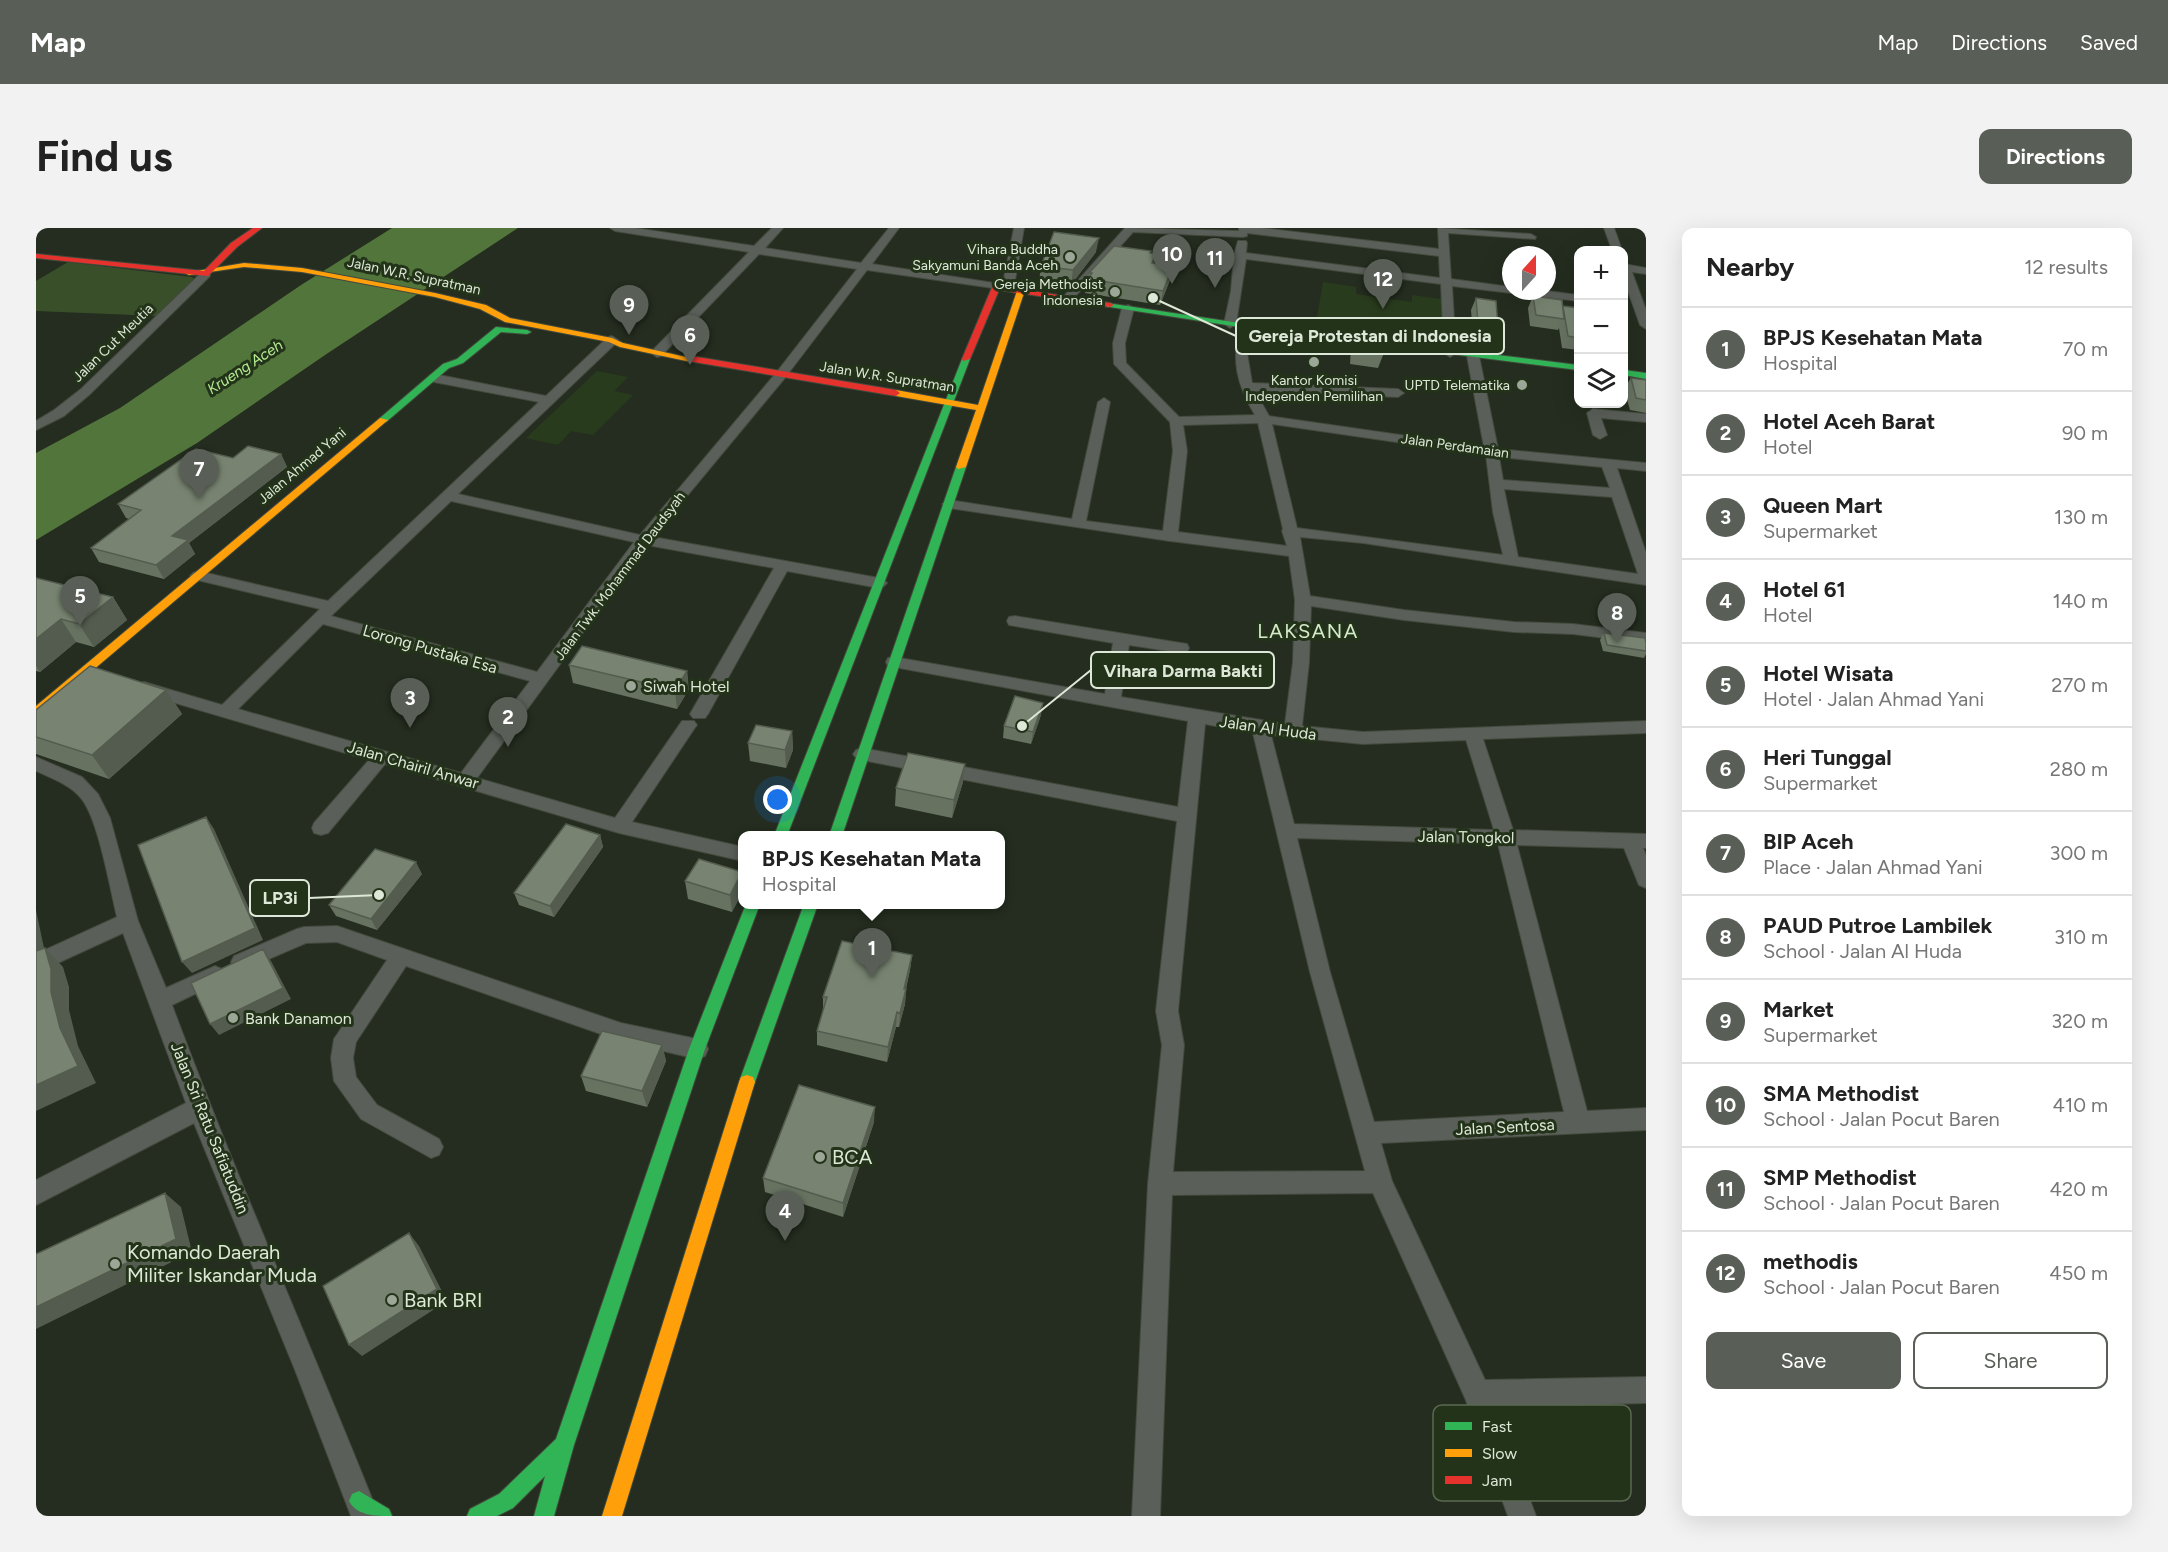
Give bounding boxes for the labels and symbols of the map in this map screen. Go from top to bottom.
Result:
pin: 10 [1152,235,1192,284]
pin: 11 [1196,238,1234,288]
place label: Vihara Buddha Sakyamuni Banda Aceh [912,241,1058,274]
north arrow [1502,246,1556,300]
marker: Vihara Buddha Sakyamuni Banda Aceh [1063,250,1077,264]
street label: Jalan W.R. Supratman [346,254,482,298]
pin: 12 [1364,260,1402,309]
place label: Gereja Methodist Indonesia [994,276,1103,309]
pin: 9 [610,285,648,335]
marker: Gereja Methodist Indonesia [1108,285,1122,299]
street label: Jalan Cut Meutia [69,300,157,386]
pin: 6 [670,316,710,365]
callout: Gereja Protestan di Indonesia [1236,318,1504,354]
text: Gereja Protestan di Indonesia [1248,325,1492,347]
water label: Krueng Aceh [204,336,286,398]
marker: Kantor Komisi Independen Pemilihan [1307,355,1321,369]
street label: Jalan W.R. Supratman [818,358,956,396]
place label: Kantor Komisi Independen Pemilihan [1245,372,1383,405]
place label: UPTD Telematika [1405,377,1510,394]
marker: UPTD Telematika [1515,378,1529,392]
street label: Jalan Ahmad Yani [255,424,349,508]
street label: Jalan Perdamaian [1400,430,1510,462]
pin: 7 [180,450,218,499]
street label: Jalan Twk. Mohammad Daudsyah [551,488,689,664]
pin: 5 [60,576,99,626]
pin: 8 [1598,594,1636,643]
district label: LAKSANA [1257,619,1359,643]
street label: Lorong Pustaka Esa [361,621,499,677]
callout: Vihara Darma Bakti [1091,652,1274,688]
text: Vihara Darma Bakti [1103,660,1263,682]
place label: Siwah Hotel [643,677,730,696]
pin: 3 [390,678,430,728]
marker: Siwah Hotel [624,679,638,693]
pin: 2 [488,698,528,747]
street label: Jalan Al Huda [1218,712,1318,744]
street label: Jalan Chairil Anwar [345,737,481,793]
your location [763,785,792,814]
street label: Jalan Tongkol [1417,827,1515,847]
callout: LP3i [250,880,309,916]
text: LP3i [262,887,298,909]
pin: 1 [852,928,892,978]
place label: Bank Danamon [245,1009,352,1028]
marker: Bank Danamon [226,1011,240,1025]
street label: Jalan Sri Ratu Safiatuddin [167,1040,253,1217]
street label: Jalan Sentosa [1455,1115,1555,1139]
place label: BCA [832,1145,873,1169]
marker: BCA [813,1150,827,1164]
pin: 4 [766,1192,804,1241]
place label: Komando Daerah Militer Iskandar Muda [127,1240,317,1287]
marker: Komando Daerah Militer Iskandar Muda [108,1257,122,1271]
place label: Bank BRI [404,1288,482,1312]
marker: Bank BRI [385,1293,399,1307]
legend [1433,1405,1631,1501]
text: Fast [1482,1417,1512,1436]
text: Slow [1482,1444,1517,1463]
text: Jam [1482,1471,1512,1490]

